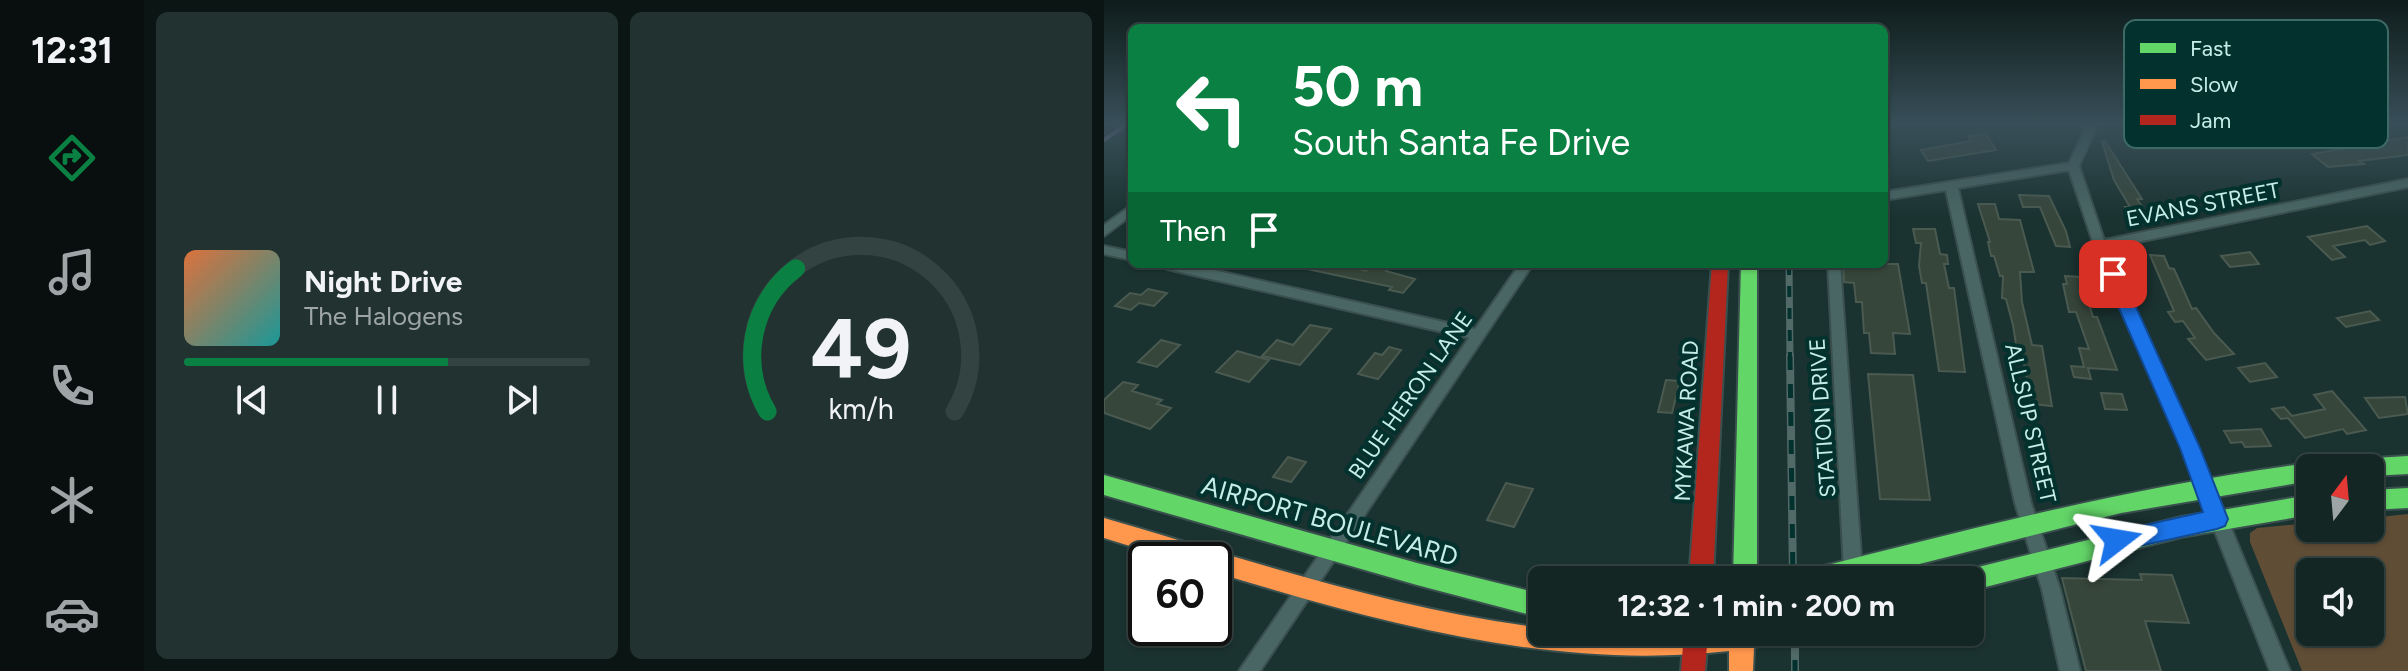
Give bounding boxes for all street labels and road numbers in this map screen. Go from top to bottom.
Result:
street label: EVANS STREET [2124,176,2282,233]
street label: BLUE HERON LANE [1343,306,1478,484]
street label: STATION DRIVE [1803,337,1842,498]
street label: MYKAWA ROAD [1669,340,1704,502]
street label: ALLSUP STREET [1999,341,2062,505]
street label: AIRPORT BOULEVARD [1198,469,1462,573]

